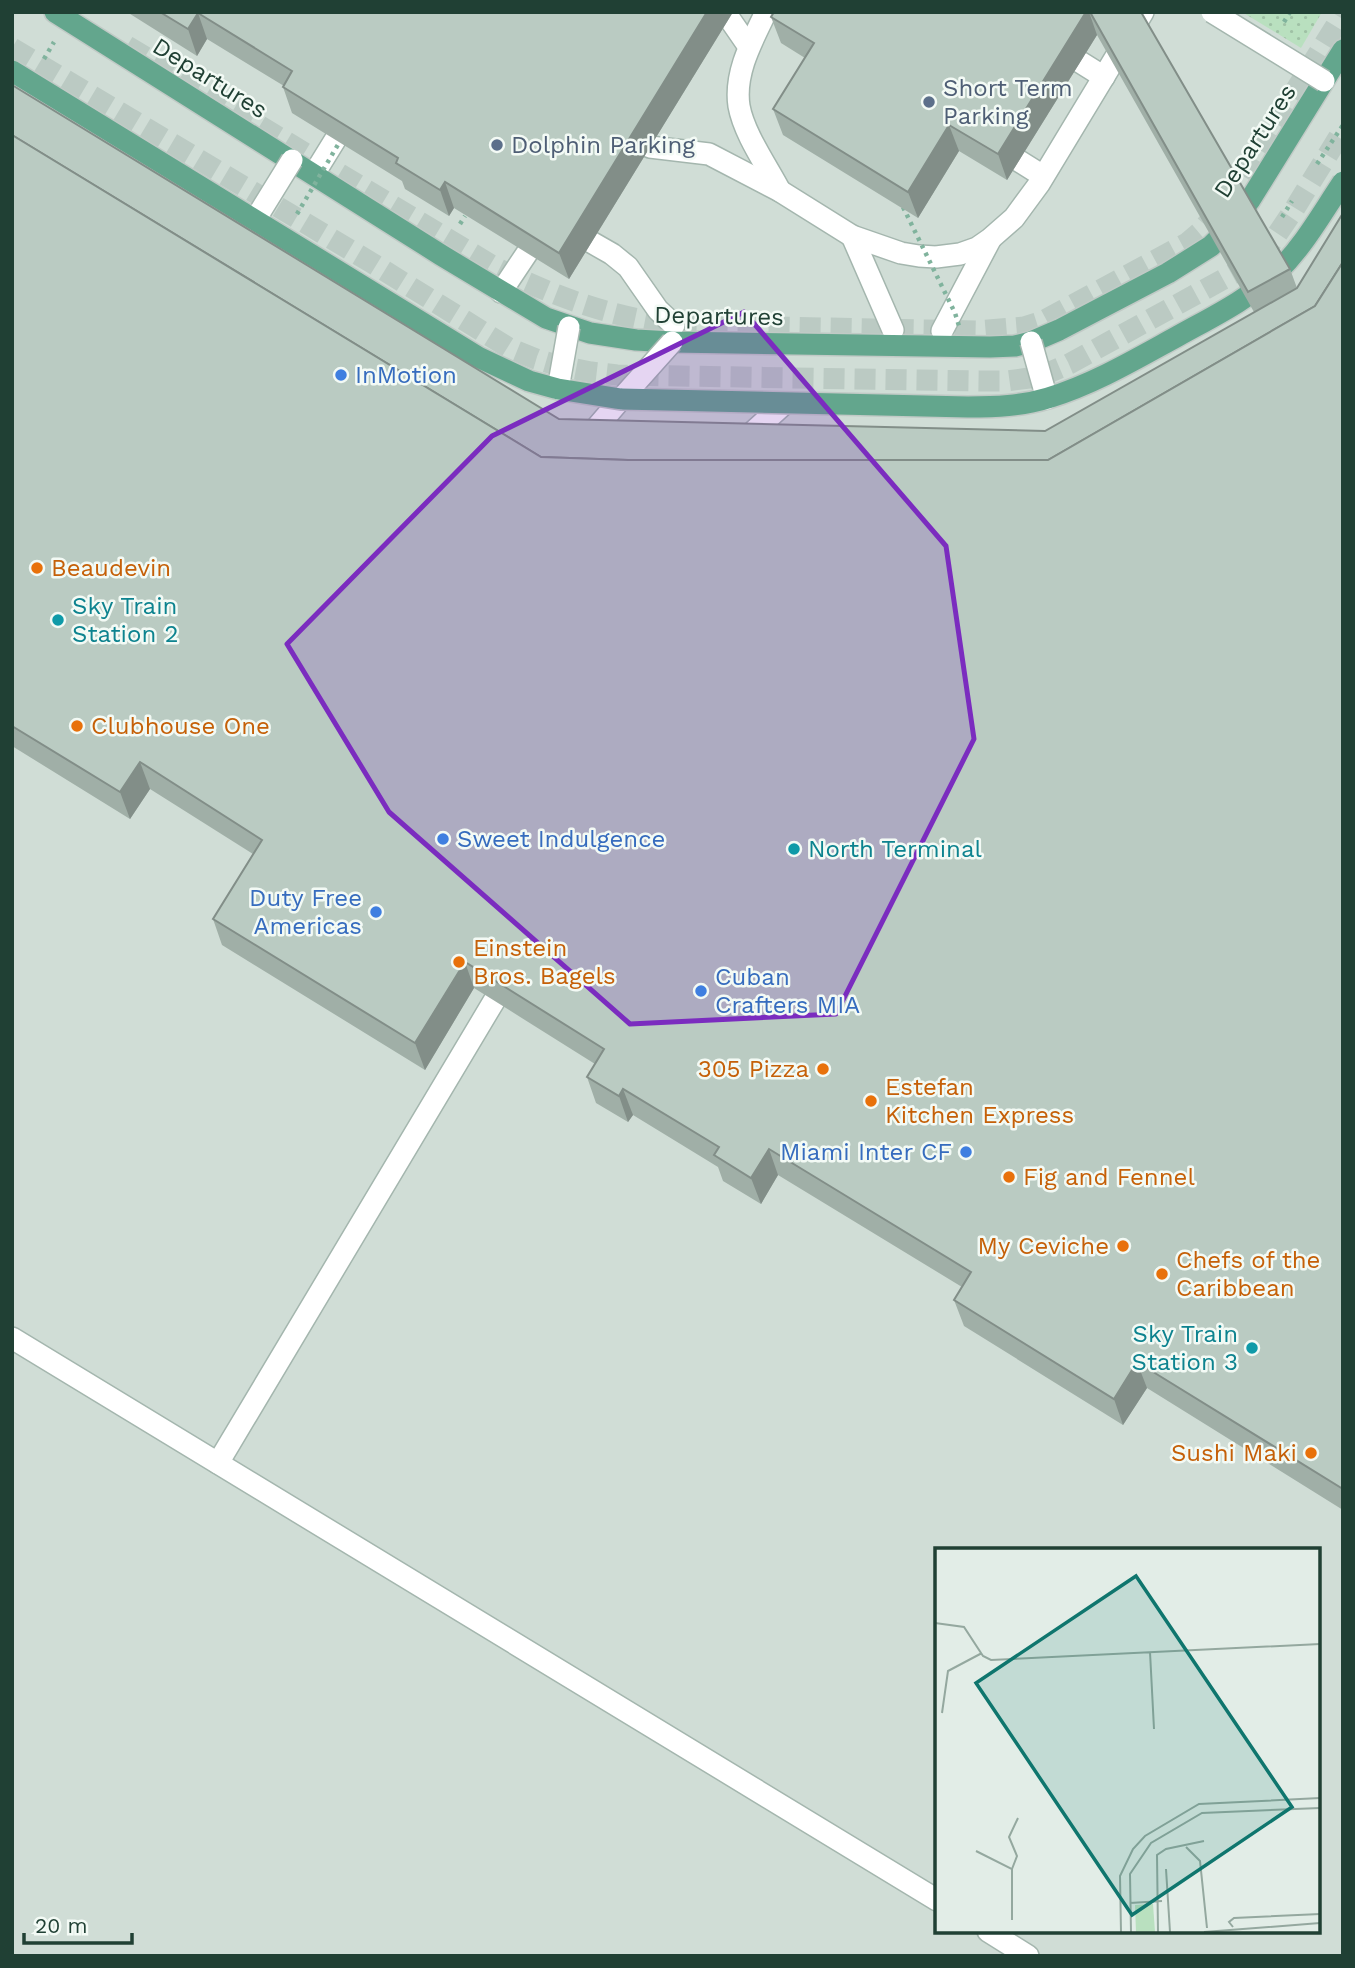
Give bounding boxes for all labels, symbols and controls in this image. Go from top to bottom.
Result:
street label: Departures [148,32,272,124]
place label: Short Term Parking [943,74,1073,130]
street label: Departures [1208,79,1302,203]
marker: Short Term Parking [921,94,937,110]
place label: Dolphin Parking [511,131,695,159]
marker: Dolphin Parking [489,137,505,153]
street label: Departures [654,301,784,331]
place label: InMotion [355,361,457,389]
marker: InMotion [333,367,349,383]
place label: Beaudevin [51,554,171,582]
marker: Beaudevin [29,560,45,576]
place label: Sky Train Station 2 [72,592,178,648]
marker: Sky Train Station 2 [50,612,66,628]
place label: Clubhouse One [91,712,270,740]
marker: Clubhouse One [69,718,85,734]
place label: Sweet Indulgence [457,825,665,853]
marker: Sweet Indulgence [435,831,451,847]
place label: North Terminal [808,835,983,863]
marker: North Terminal [786,841,802,857]
place label: Duty Free Americas [249,884,362,940]
marker: Duty Free Americas [368,904,384,920]
place label: Einstein Bros. Bagels [473,934,616,990]
marker: Einstein Bros. Bagels [451,954,467,970]
place label: Cuban Crafters MIA [715,963,860,1019]
marker: Cuban Crafters MIA [693,983,709,999]
place label: 305 Pizza [698,1055,809,1083]
marker: 305 Pizza [815,1061,831,1077]
place label: Estefan Kitchen Express [885,1073,1074,1129]
marker: Estefan Kitchen Express [863,1093,879,1109]
place label: Miami Inter CF [780,1138,952,1166]
marker: Miami Inter CF [958,1144,974,1160]
place label: Fig and Fennel [1023,1163,1195,1191]
marker: Fig and Fennel [1001,1169,1017,1185]
place label: My Ceviche [978,1232,1109,1260]
marker: My Ceviche [1115,1238,1131,1254]
place label: Chefs of the Caribbean [1176,1246,1320,1302]
marker: Chefs of the Caribbean [1154,1266,1170,1282]
place label: Sky Train Station 3 [1132,1320,1238,1376]
marker: Sky Train Station 3 [1244,1340,1260,1356]
place label: Sushi Maki [1171,1439,1297,1467]
marker: Sushi Maki [1303,1445,1319,1461]
inset map [935,1548,1320,1933]
scale bar [24,1902,133,1946]
text: 20 m [35,1913,87,1938]

